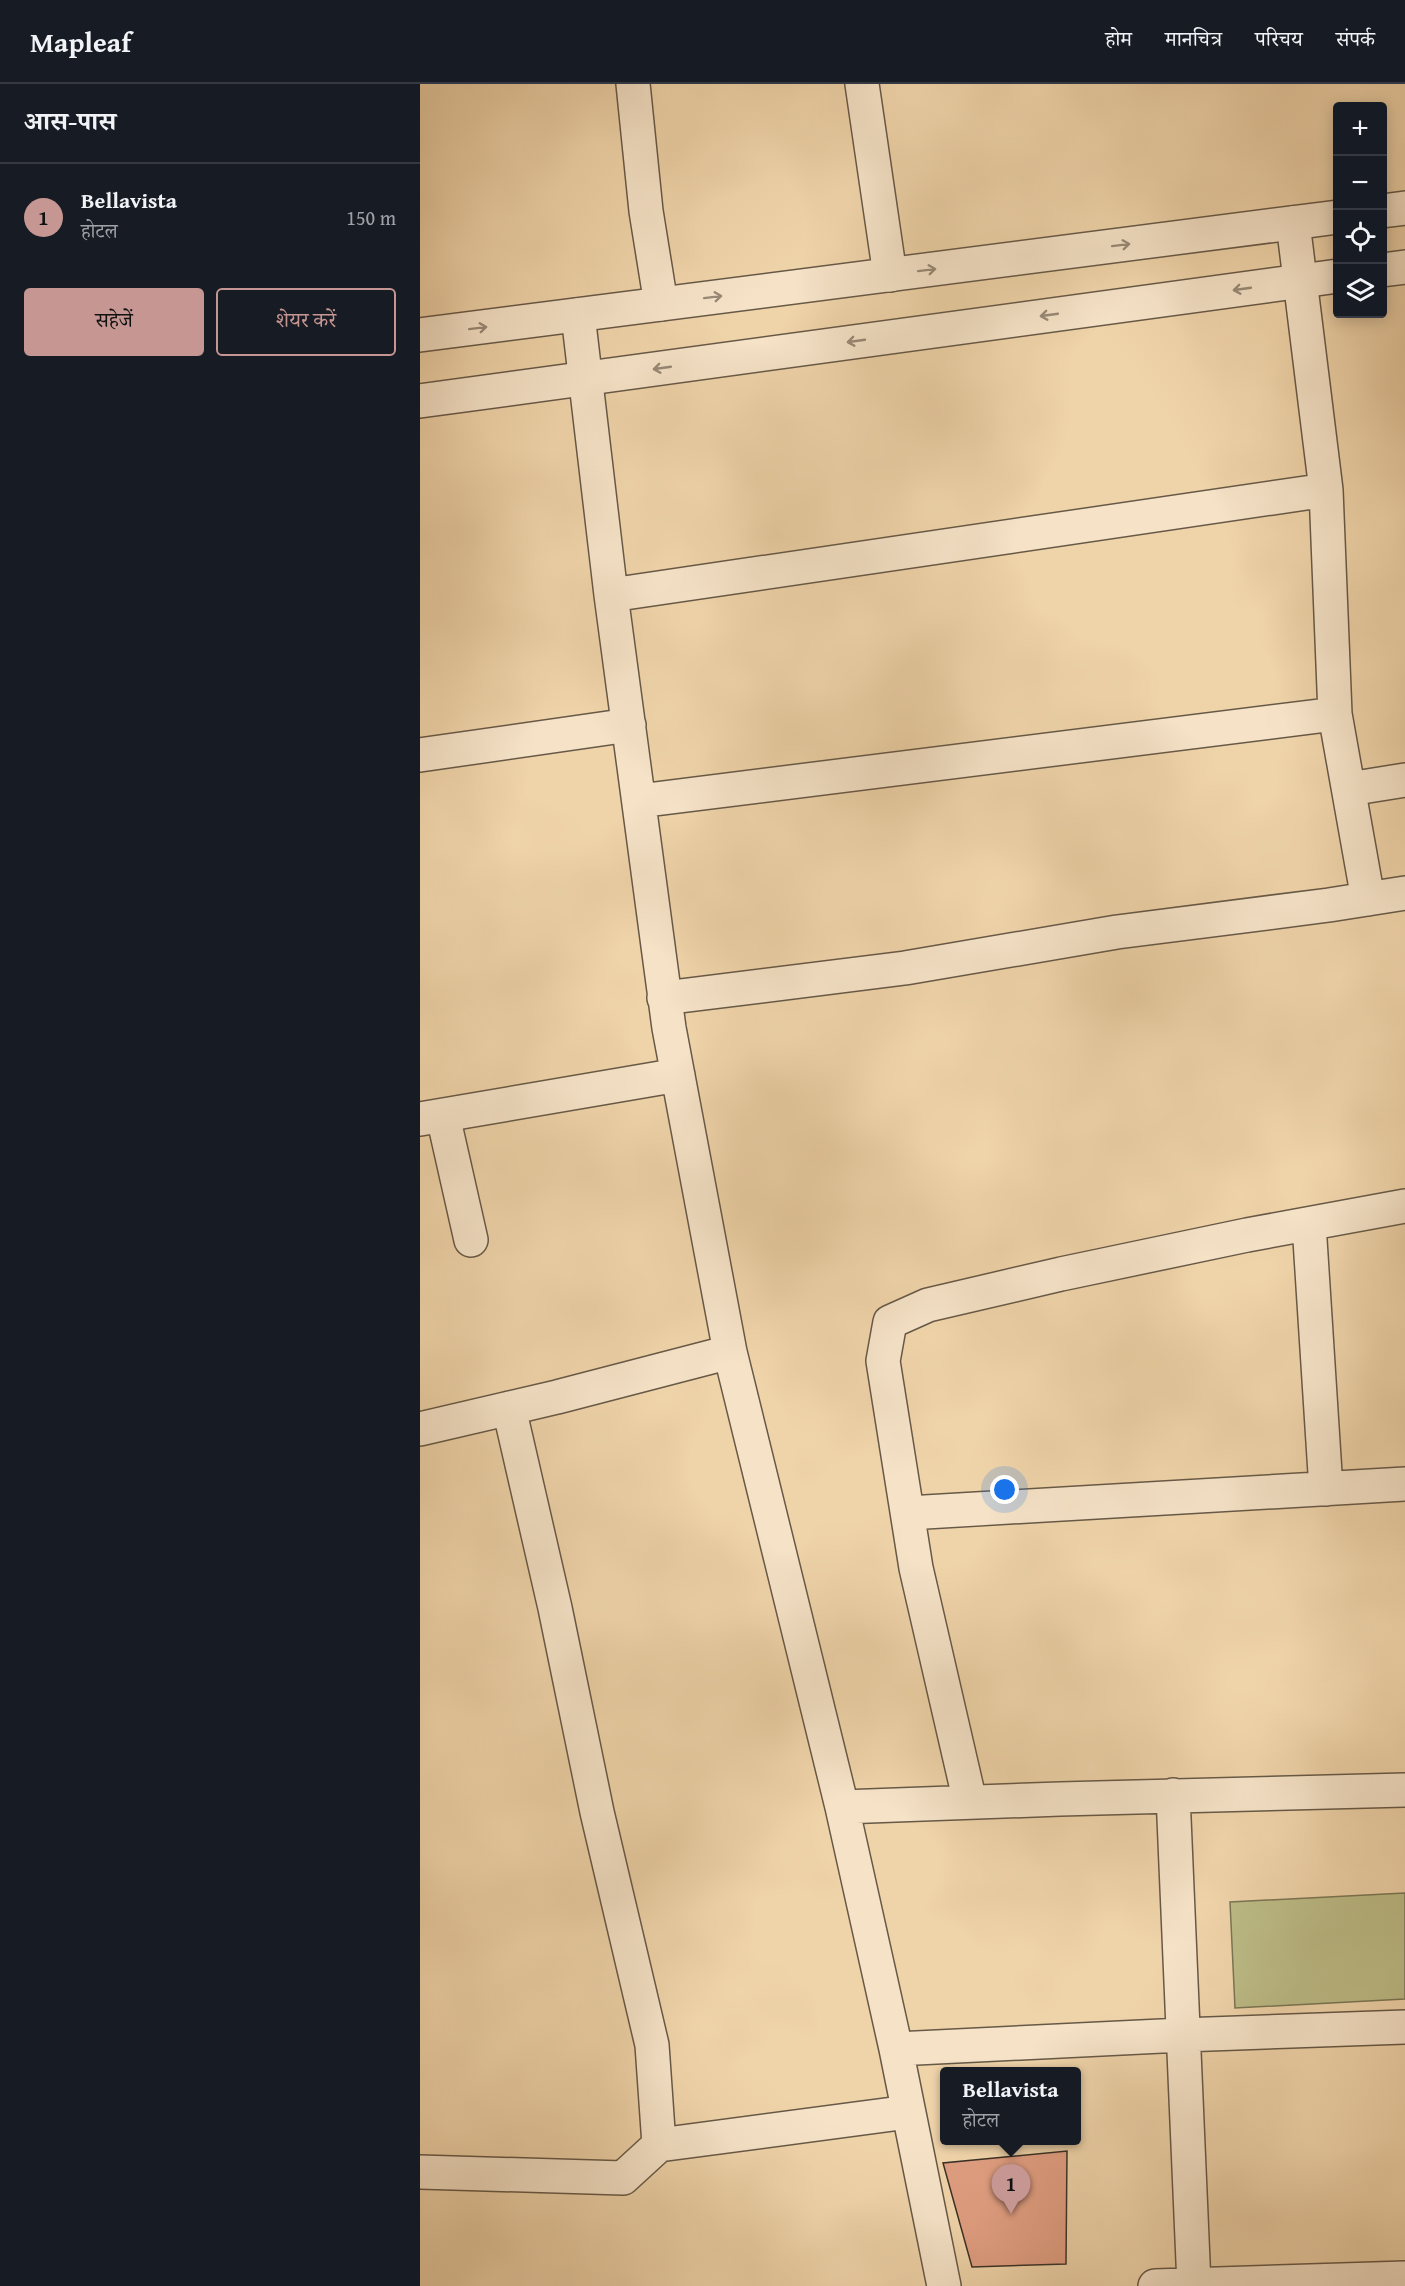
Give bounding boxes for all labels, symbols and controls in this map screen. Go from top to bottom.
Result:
text: Mapleaf [30,21,131,62]
text: होम [1105,23,1132,54]
text: मानचित्र [1165,23,1222,54]
text: परिचय [1255,23,1303,54]
text: संपर्क [1336,23,1375,54]
text: आस-पास [24,101,116,140]
map controls [1333,102,1387,318]
button: + [1333,102,1387,156]
button: − [1333,156,1387,210]
text: Bellavista [81,184,177,216]
text: 1 [38,203,49,232]
text: 150 m [346,203,396,232]
button: locate [1333,210,1387,264]
text: होटल [81,216,118,245]
one-way arrow [1110,239,1130,250]
one-way arrow [917,264,937,275]
button: layers [1333,264,1387,318]
one-way arrow [1233,283,1253,294]
button: सहेजें [24,288,204,356]
button: शेयर करें [216,288,396,356]
one-way arrow [703,292,722,303]
one-way arrow [1039,310,1059,321]
one-way arrow [468,322,487,333]
one-way arrow [846,336,866,347]
one-way arrow [653,362,673,373]
your location [990,1475,1019,1504]
popup [940,2067,1081,2145]
text: Bellavista [962,2073,1059,2105]
text: होटल [962,2105,999,2134]
pin: 1 [992,2164,1030,2214]

